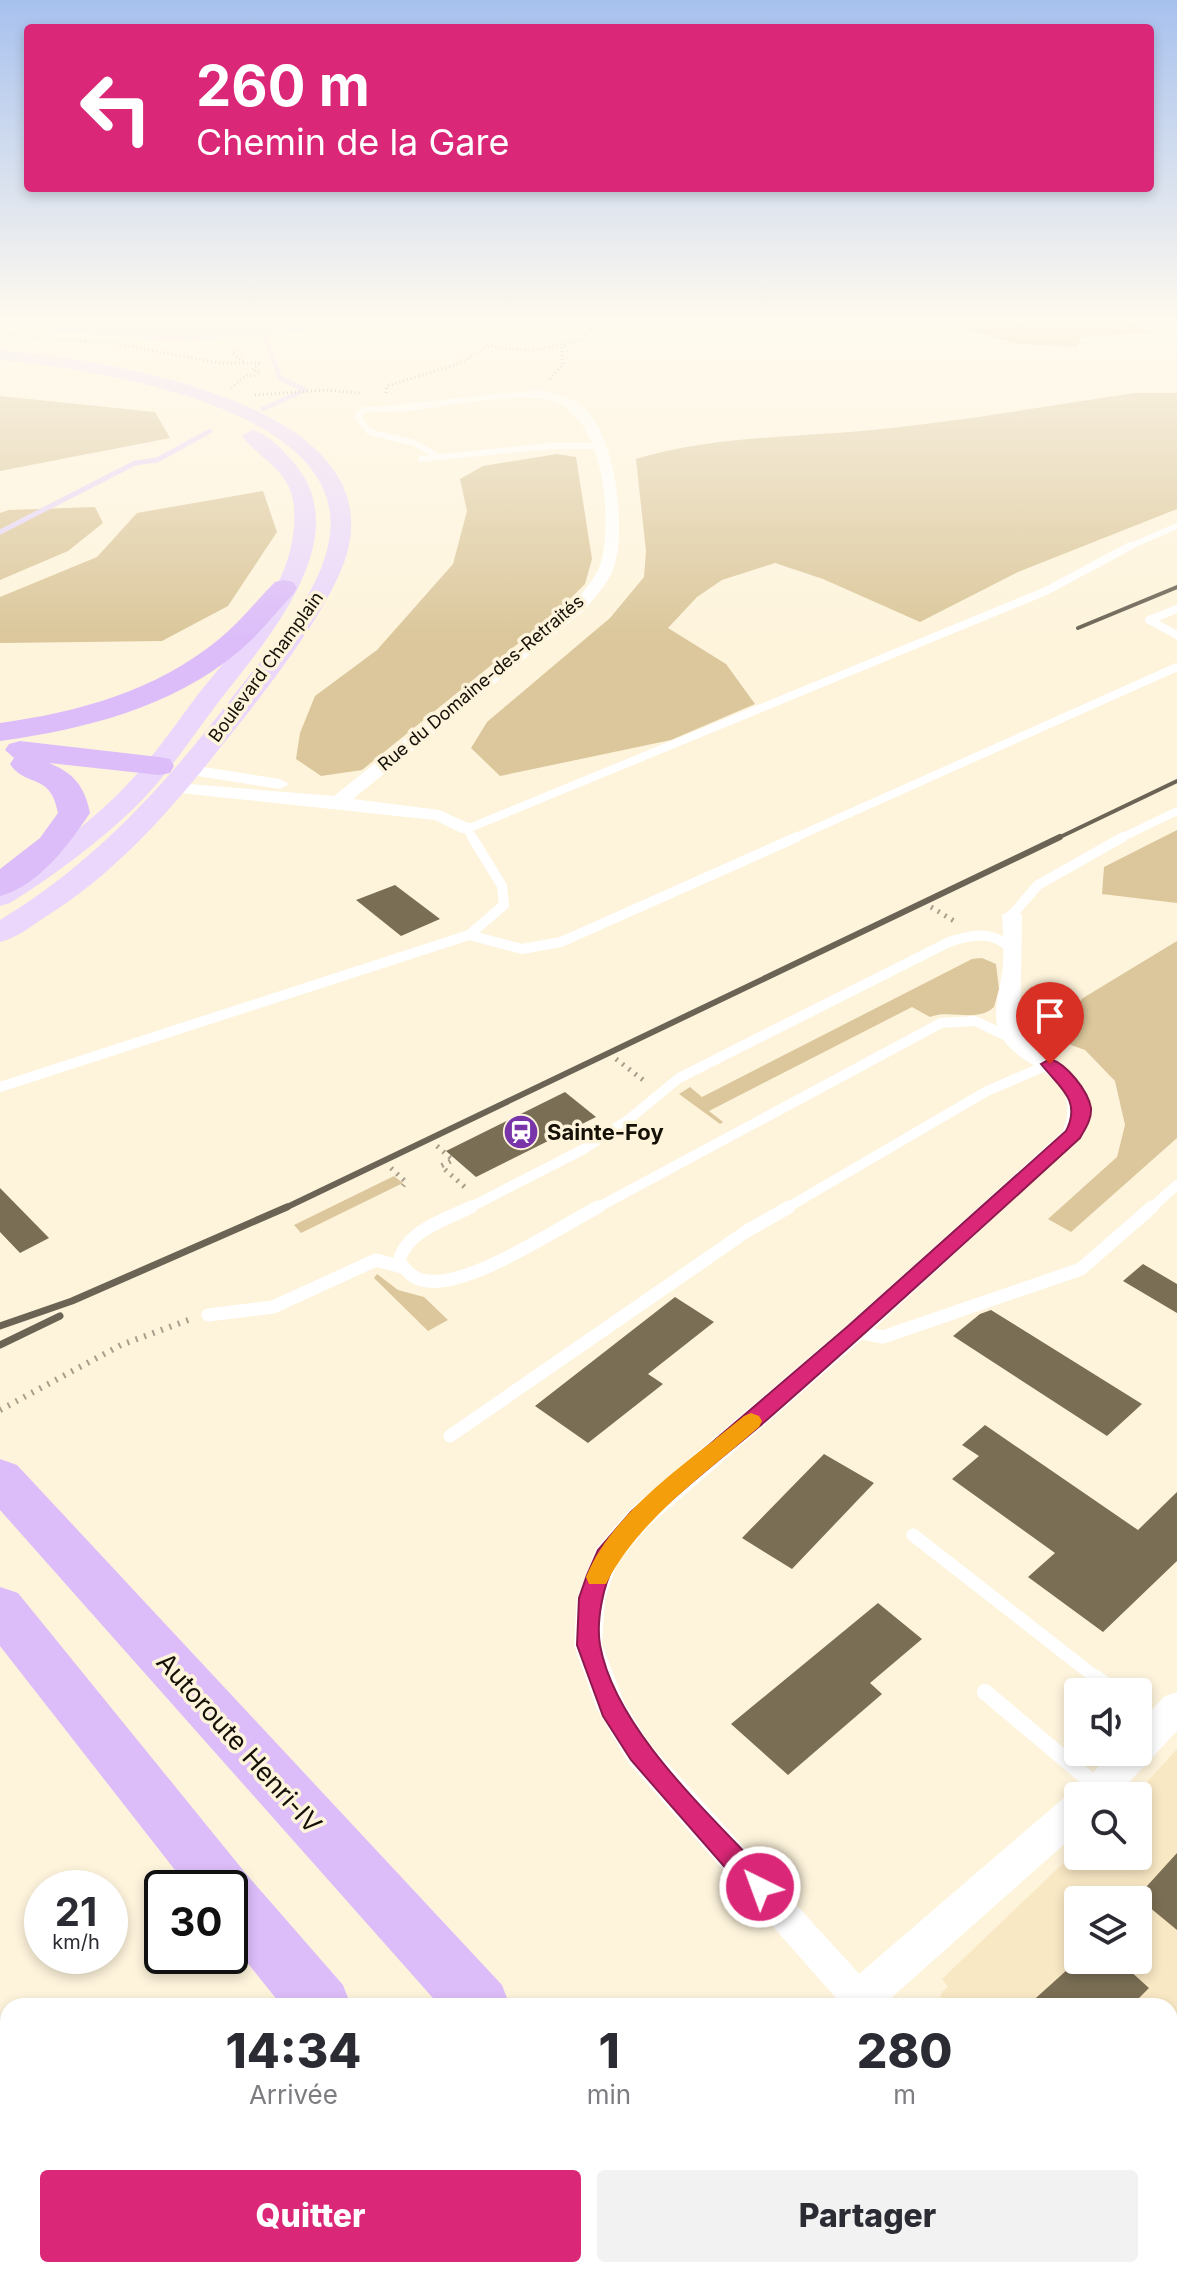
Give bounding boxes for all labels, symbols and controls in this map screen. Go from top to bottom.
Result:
text: 260 m [196,52,370,120]
icon: left [64,56,168,160]
text: Chemin de la Gare [196,120,509,164]
street label: Boulevard Champlain [204,587,327,746]
street label: Rue du Domaine-des-Retraités [374,590,588,775]
pin [1016,982,1084,1064]
icon: arrive [1028,994,1072,1038]
station icon: Sainte-Foy [502,1113,540,1151]
place label: Sainte-Foy [547,1119,664,1145]
street label: Autoroute Henri-IV [150,1646,328,1839]
map controls [1064,1678,1152,1974]
button: sound [1064,1678,1152,1766]
button: search [1064,1782,1152,1870]
position arrow [718,1845,802,1929]
speed limit sign: 30 [144,1870,248,1974]
button: layers [1064,1886,1152,1974]
text: 21 [55,1887,97,1936]
text: km/h [52,1930,100,1954]
text: 14:34 [226,2021,361,2080]
text: 1 [598,2021,620,2080]
text: 280 [857,2021,952,2080]
text: Arrivée [249,2079,338,2110]
text: min [587,2079,631,2110]
text: m [893,2079,916,2110]
button: Quitter [40,2170,581,2262]
button: Partager [597,2170,1138,2262]

